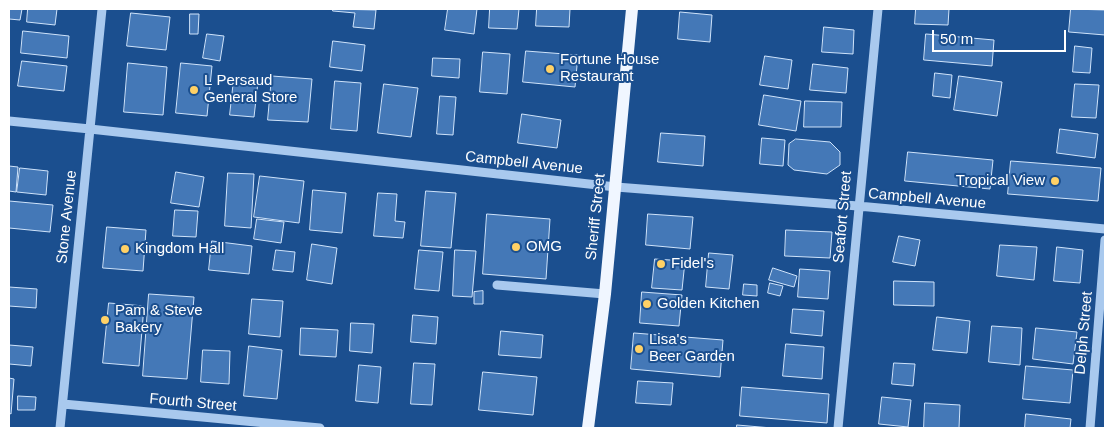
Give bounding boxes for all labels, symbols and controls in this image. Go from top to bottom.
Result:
scale bar [934,20,1068,52]
text: 50 m [940,30,973,47]
place label: Fortune House Restaurant [560,51,659,86]
marker: Fortune House Restaurant [544,63,556,75]
place label: L Persaud General Store [204,72,297,107]
marker: L Persaud General Store [188,84,200,96]
street label: Campbell Avenue [464,148,584,178]
street label: Stone Avenue [53,169,81,265]
street label: Seafort Street [830,170,856,264]
place label: Tropical View [956,172,1045,190]
street label: Sheriff Street [582,173,610,261]
marker: Tropical View [1049,175,1061,187]
street label: Campbell Avenue [867,185,987,213]
place label: OMG [526,238,562,256]
place label: Kingdom Hall [135,240,224,258]
marker: OMG [510,241,522,253]
marker: Kingdom Hall [119,243,131,255]
place label: Fidel's [671,255,714,273]
marker: Fidel's [655,258,667,270]
street label: Delph Street [1071,291,1097,375]
place label: Golden Kitchen [657,295,760,313]
marker: Golden Kitchen [641,298,653,310]
place label: Pam & Steve Bakery [115,302,203,337]
marker: Pam & Steve Bakery [99,314,111,326]
place label: Lisa's Beer Garden [649,331,735,366]
marker: Lisa's Beer Garden [633,343,645,355]
street label: Fourth Street [149,390,237,416]

